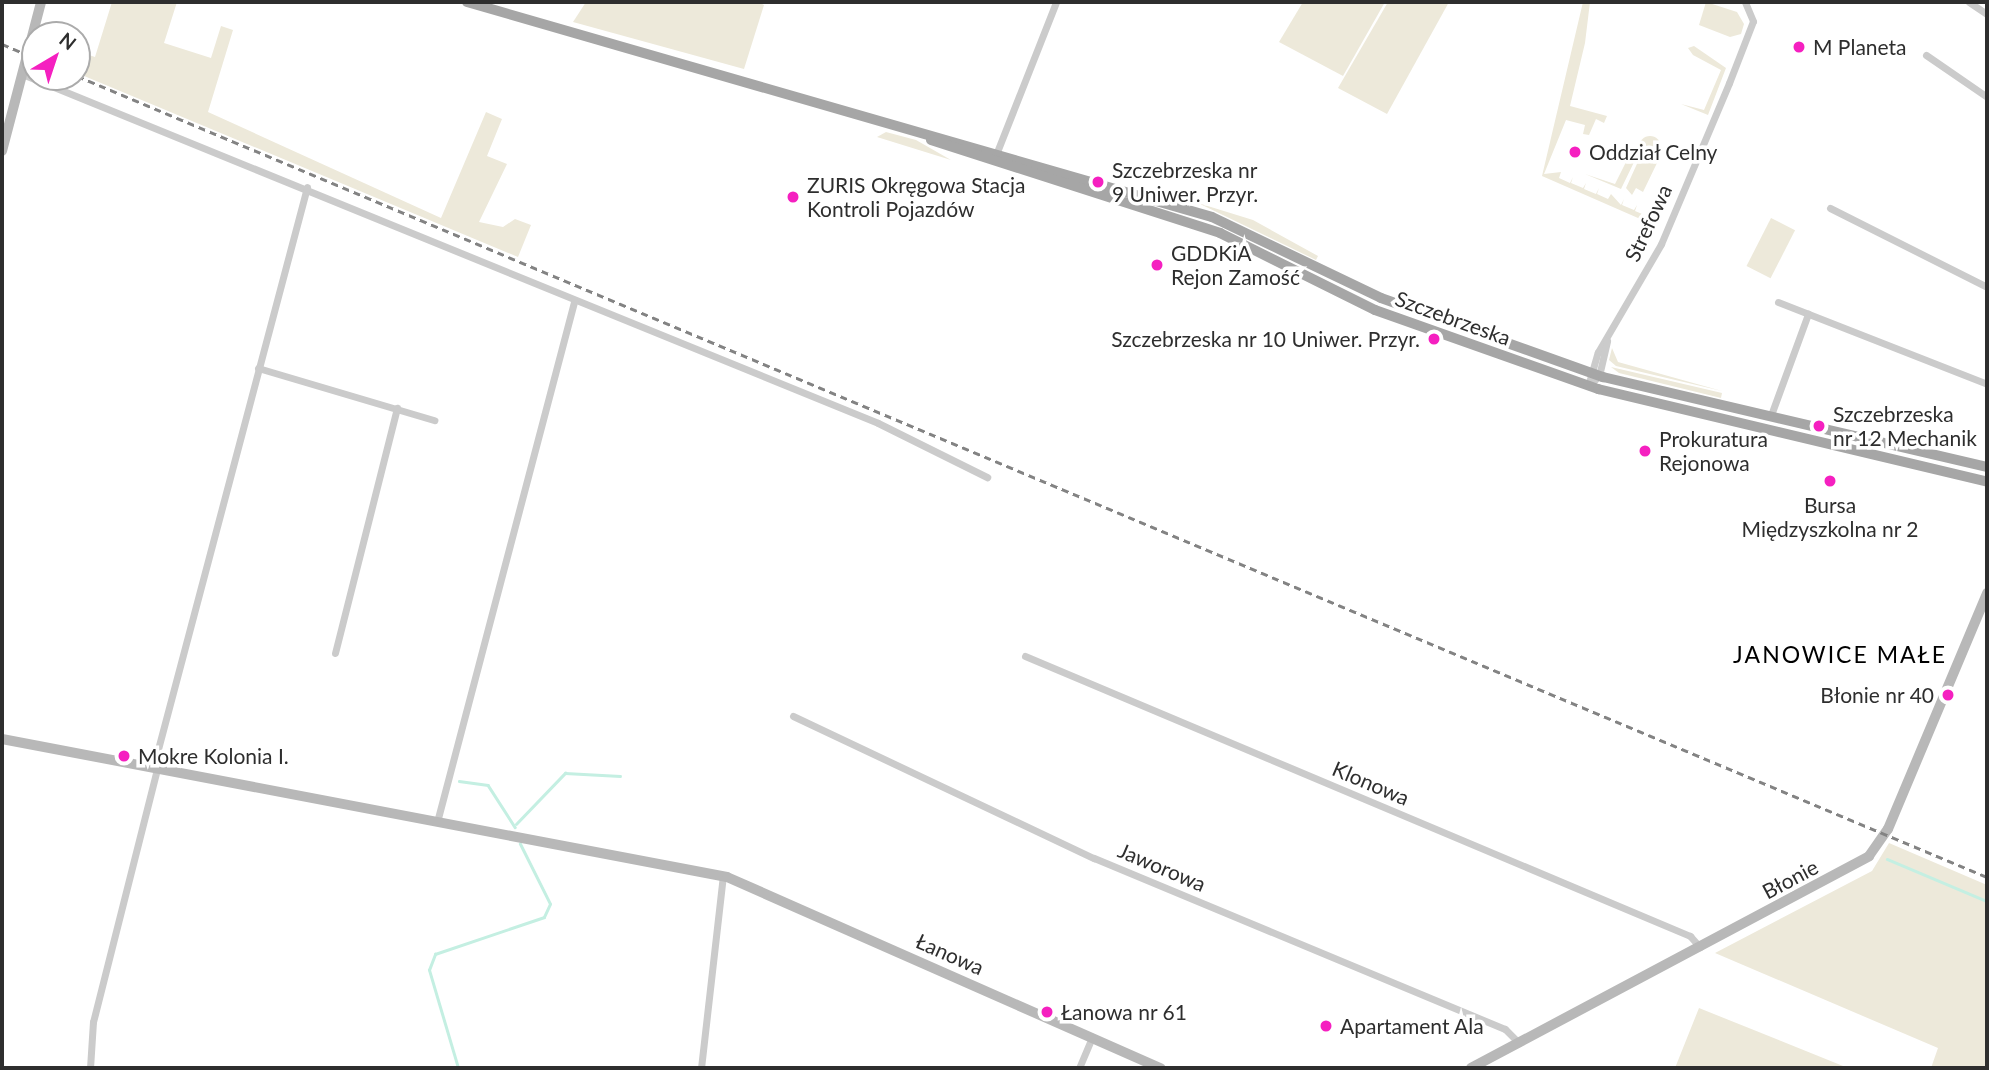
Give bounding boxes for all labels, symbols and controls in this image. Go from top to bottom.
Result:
north arrow [21,21,91,91]
text: N [55,27,81,54]
place label: M Planeta [1813,34,1907,60]
marker: M Planeta [1791,39,1807,55]
place label: Oddział Celny [1589,139,1718,165]
marker: Oddział Celny [1567,144,1583,160]
place label: Szczebrzeska nr 9 Uniwer. Przyr. [1112,157,1258,207]
place label: ZURIS Okręgowa Stacja Kontroli Pojazdów [807,172,1026,222]
marker: Szczebrzeska nr 9 Uniwer. Przyr. [1090,174,1106,190]
street label: Strefowa [1619,180,1677,266]
marker: ZURIS Okręgowa Stacja Kontroli Pojazdów [785,189,801,205]
place label: GDDKiA Rejon Zamość [1171,240,1300,290]
marker: GDDKiA Rejon Zamość [1149,257,1165,273]
street label: Szczebrzeska [1392,286,1514,350]
place label: Szczebrzeska nr 10 Uniwer. Przyr. [1111,326,1420,352]
marker: Szczebrzeska nr 10 Uniwer. Przyr. [1426,331,1442,347]
place label: Szczebrzeska nr 12 Mechanik [1833,401,1977,451]
marker: Szczebrzeska nr 12 Mechanik [1811,418,1827,434]
place label: Prokuratura Rejonowa [1659,426,1768,476]
marker: Prokuratura Rejonowa [1637,443,1653,459]
marker: Bursa Międzyszkolna nr 2 [1822,473,1838,489]
place label: Bursa Międzyszkolna nr 2 [1741,492,1919,542]
district label: JANOWICE MAŁE [1735,640,1945,668]
place label: Błonie nr 40 [1820,682,1934,708]
marker: Błonie nr 40 [1940,687,1956,703]
place label: Mokre Kolonia I. [138,743,289,769]
marker: Mokre Kolonia I. [116,748,132,764]
street label: Klonowa [1329,756,1413,810]
street label: Jaworowa [1114,837,1210,897]
street label: Błonie [1758,854,1822,904]
street label: Łanowa [912,928,988,980]
place label: Łanowa nr 61 [1061,999,1187,1025]
marker: Łanowa nr 61 [1039,1004,1055,1020]
place label: Apartament Ala [1340,1013,1484,1039]
marker: Apartament Ala [1318,1018,1334,1034]

